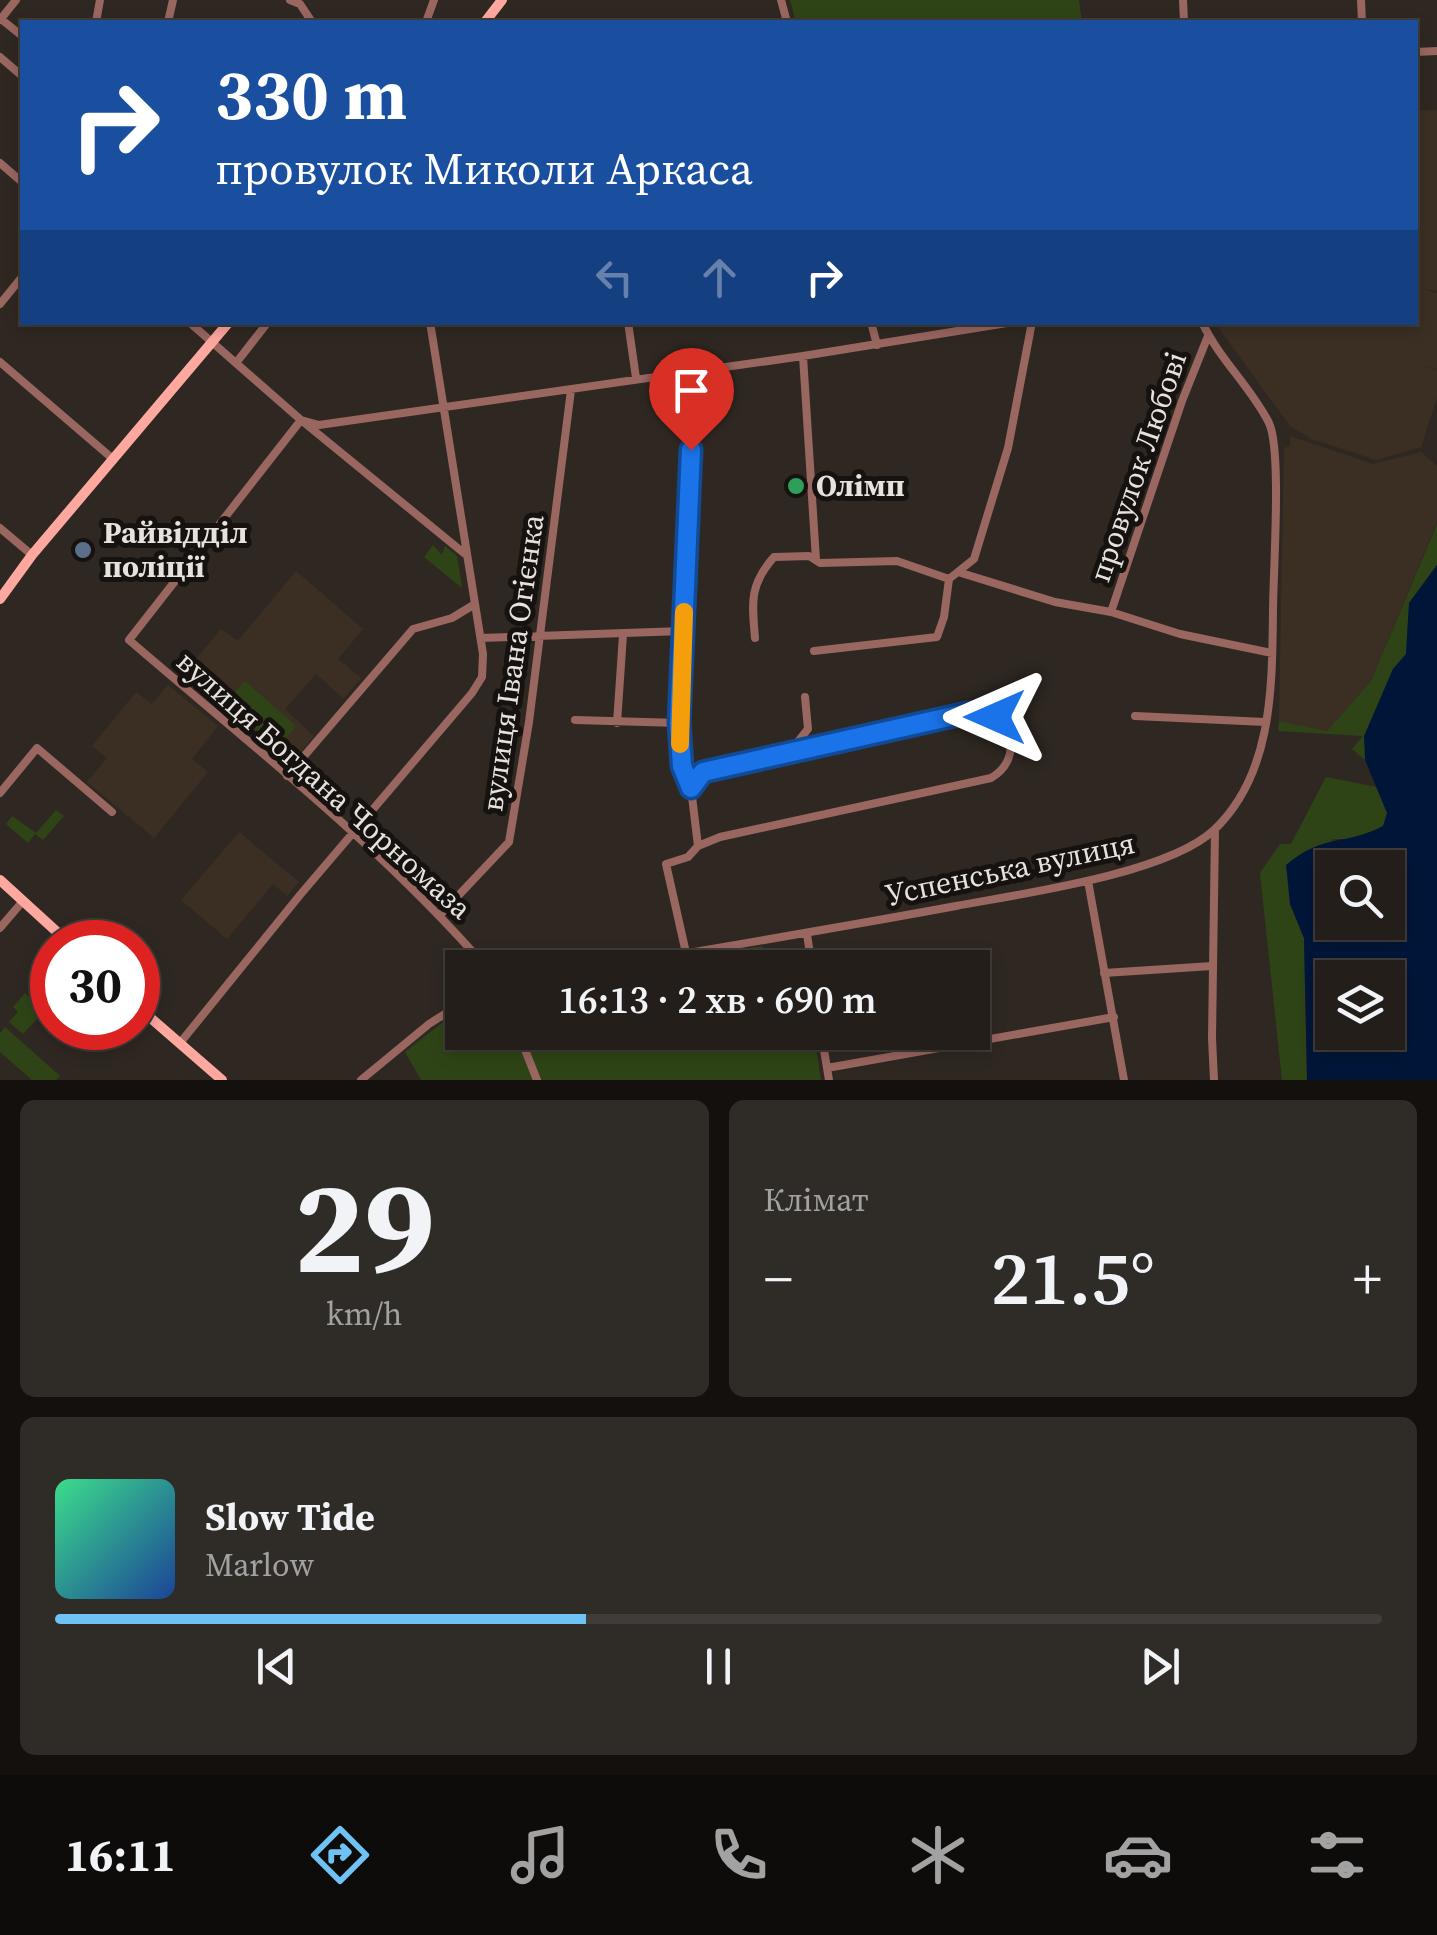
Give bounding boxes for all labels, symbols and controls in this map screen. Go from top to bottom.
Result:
text: 330 m [215,46,407,142]
icon: right [50,60,180,190]
text: провулок Миколи Аркаса [215,137,753,199]
icon: left [587,250,642,305]
icon: ahead [692,250,747,305]
icon: right [797,250,852,305]
street label: провулок Любові [1079,346,1196,587]
pin [649,348,734,451]
icon: arrive [664,363,719,418]
place label: Олімп [816,465,905,506]
marker: Олімп [785,475,807,497]
street label: вулиця Івана Огієнка [471,511,554,814]
place label: Райвідділ поліції [103,512,247,587]
marker: Райвідділ поліції [72,539,94,561]
street label: вулиця Богдана Чорномаза [168,641,481,929]
position arrow [943,665,1047,769]
street label: Успенська вулиця [881,822,1138,915]
map controls [1315,850,1405,1050]
button: search [1315,850,1405,940]
speed limit sign: 30 [30,920,160,1050]
button: layers [1315,960,1405,1050]
text: 16:13 · 2 хв · 690 m [558,974,877,1026]
text: 29 [294,1137,435,1316]
text: Клімат [764,1178,869,1222]
text: 21.5° [991,1226,1155,1329]
text: − [764,1241,793,1316]
text: + [1353,1241,1382,1316]
text: km/h [326,1292,402,1336]
text: Slow Tide [205,1491,375,1543]
text: Marlow [205,1543,314,1587]
icon: previous [249,1639,304,1694]
icon: pause [691,1639,746,1694]
icon: next [1133,1639,1188,1694]
icon: directions [305,1820,375,1890]
icon: music [505,1820,575,1890]
icon: phone [704,1820,774,1890]
icon: climate [903,1820,973,1890]
icon: car [1103,1820,1173,1890]
icon: filters [1302,1820,1372,1890]
text: 16:11 [65,1824,176,1886]

